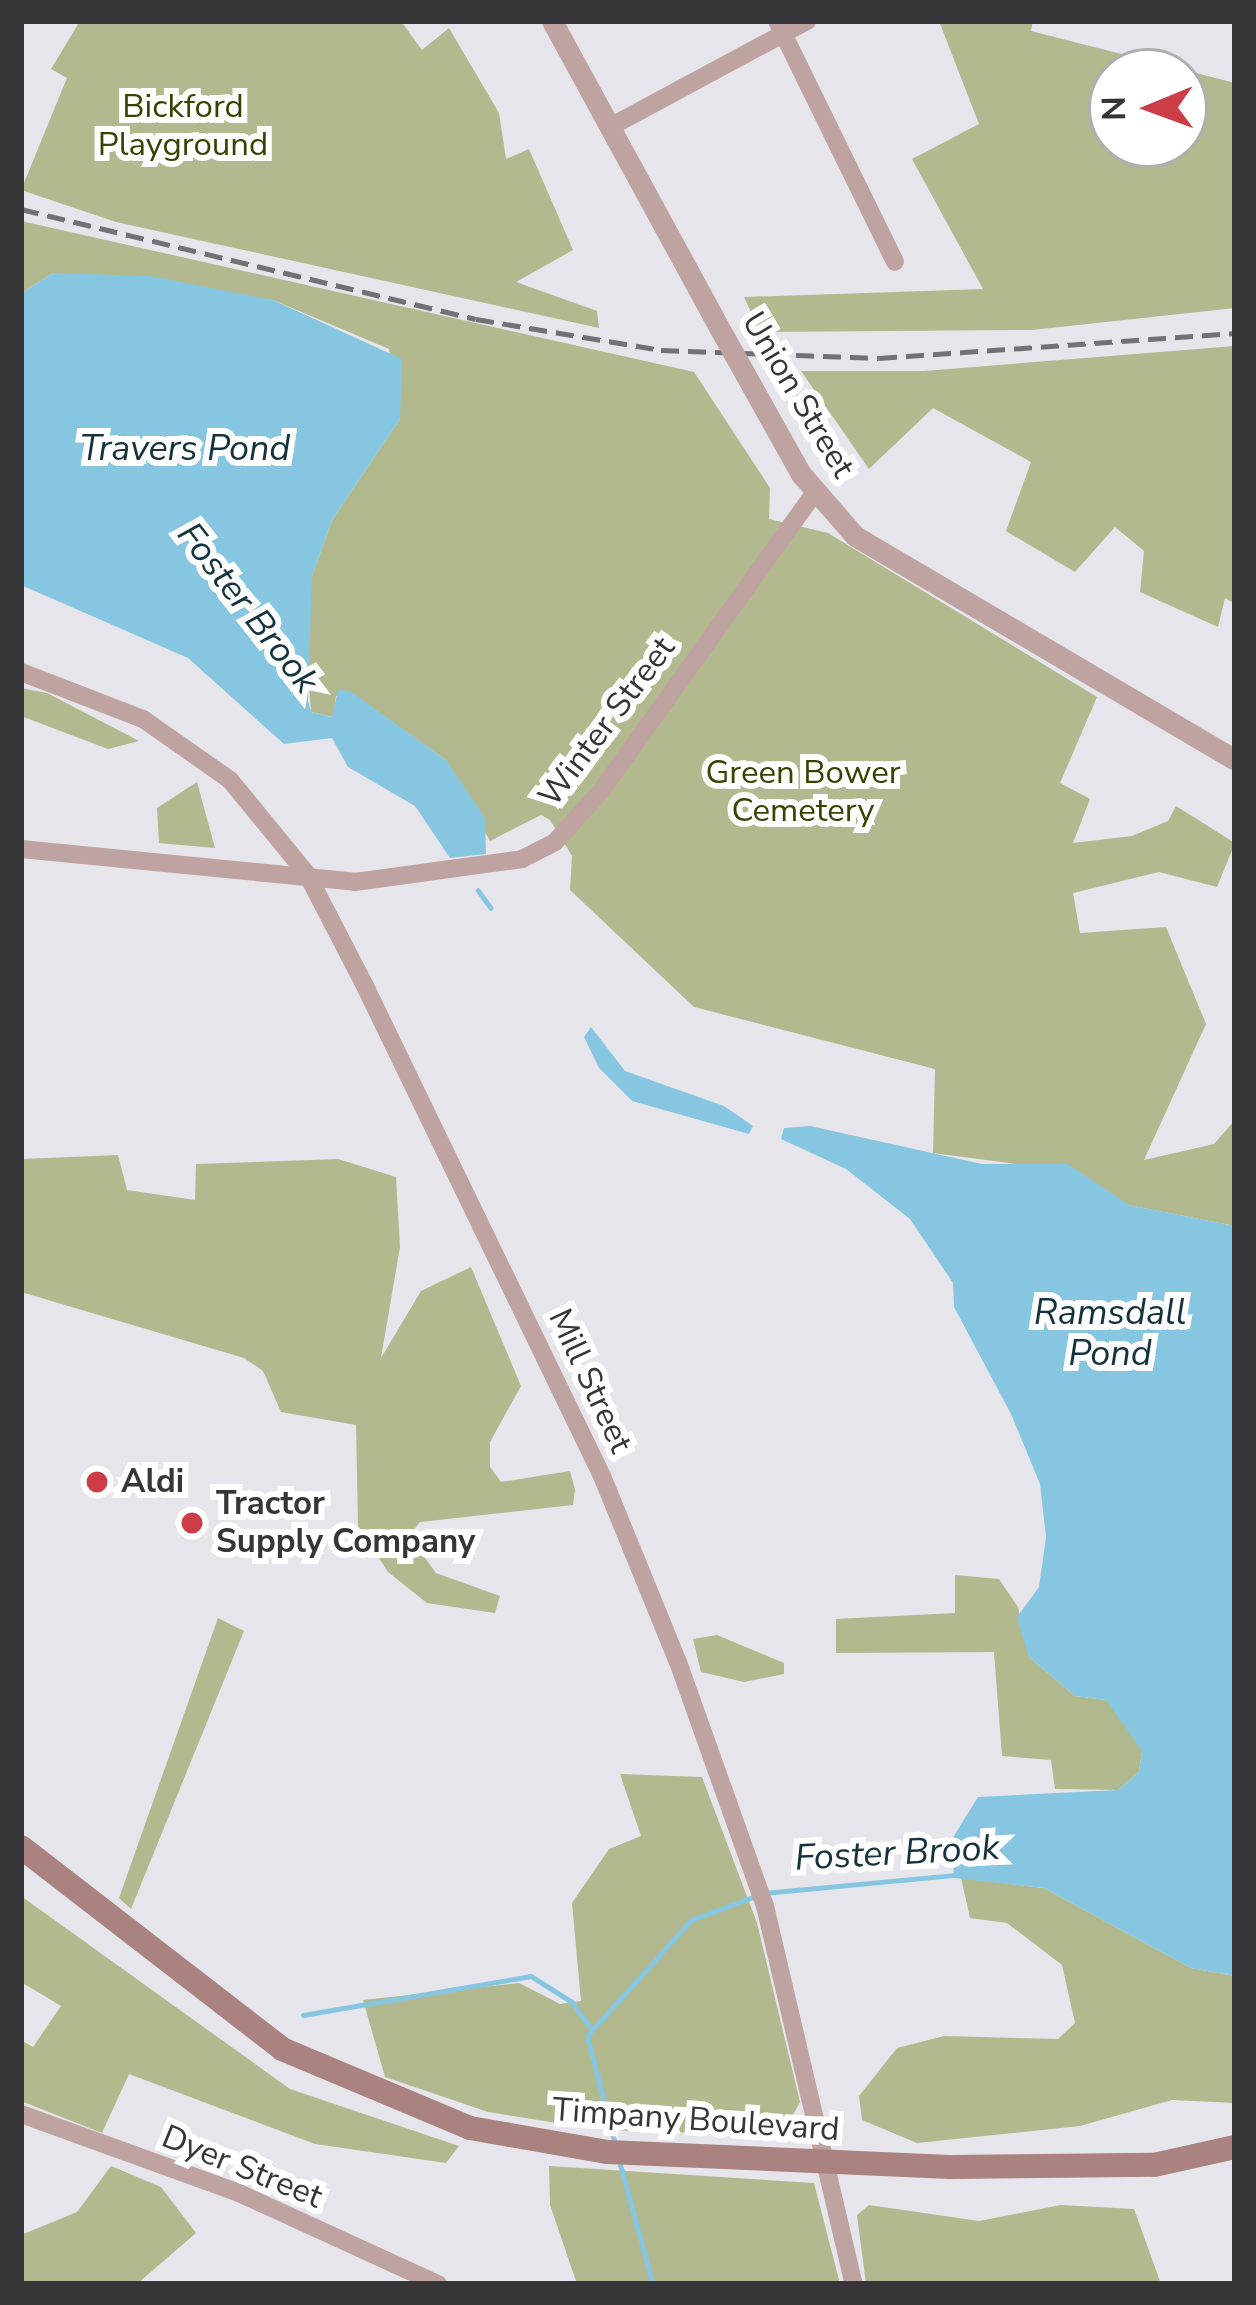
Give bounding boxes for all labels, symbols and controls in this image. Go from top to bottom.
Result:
north arrow [1088,48,1208,168]
park label: Bickford Playground [98,87,268,165]
text: N [1092,96,1137,121]
street label: Union Street [733,305,863,485]
water label: Travers Pond [80,427,290,471]
water label: Foster Brook [168,514,328,702]
street label: Winter Street [530,629,684,815]
park label: Green Bower Cemetery [705,753,901,831]
water label: Ramsdall Pond [1034,1290,1186,1375]
street label: Mill Street [540,1303,640,1459]
place label: Aldi [121,1462,184,1502]
marker: Aldi [84,1469,110,1495]
place label: Tractor Supply Company [216,1484,475,1562]
marker: Tractor Supply Company [179,1510,205,1536]
water label: Foster Brook [794,1826,1000,1880]
street label: Timpany Boulevard [551,2090,841,2150]
street label: Dyer Street [156,2117,328,2217]

